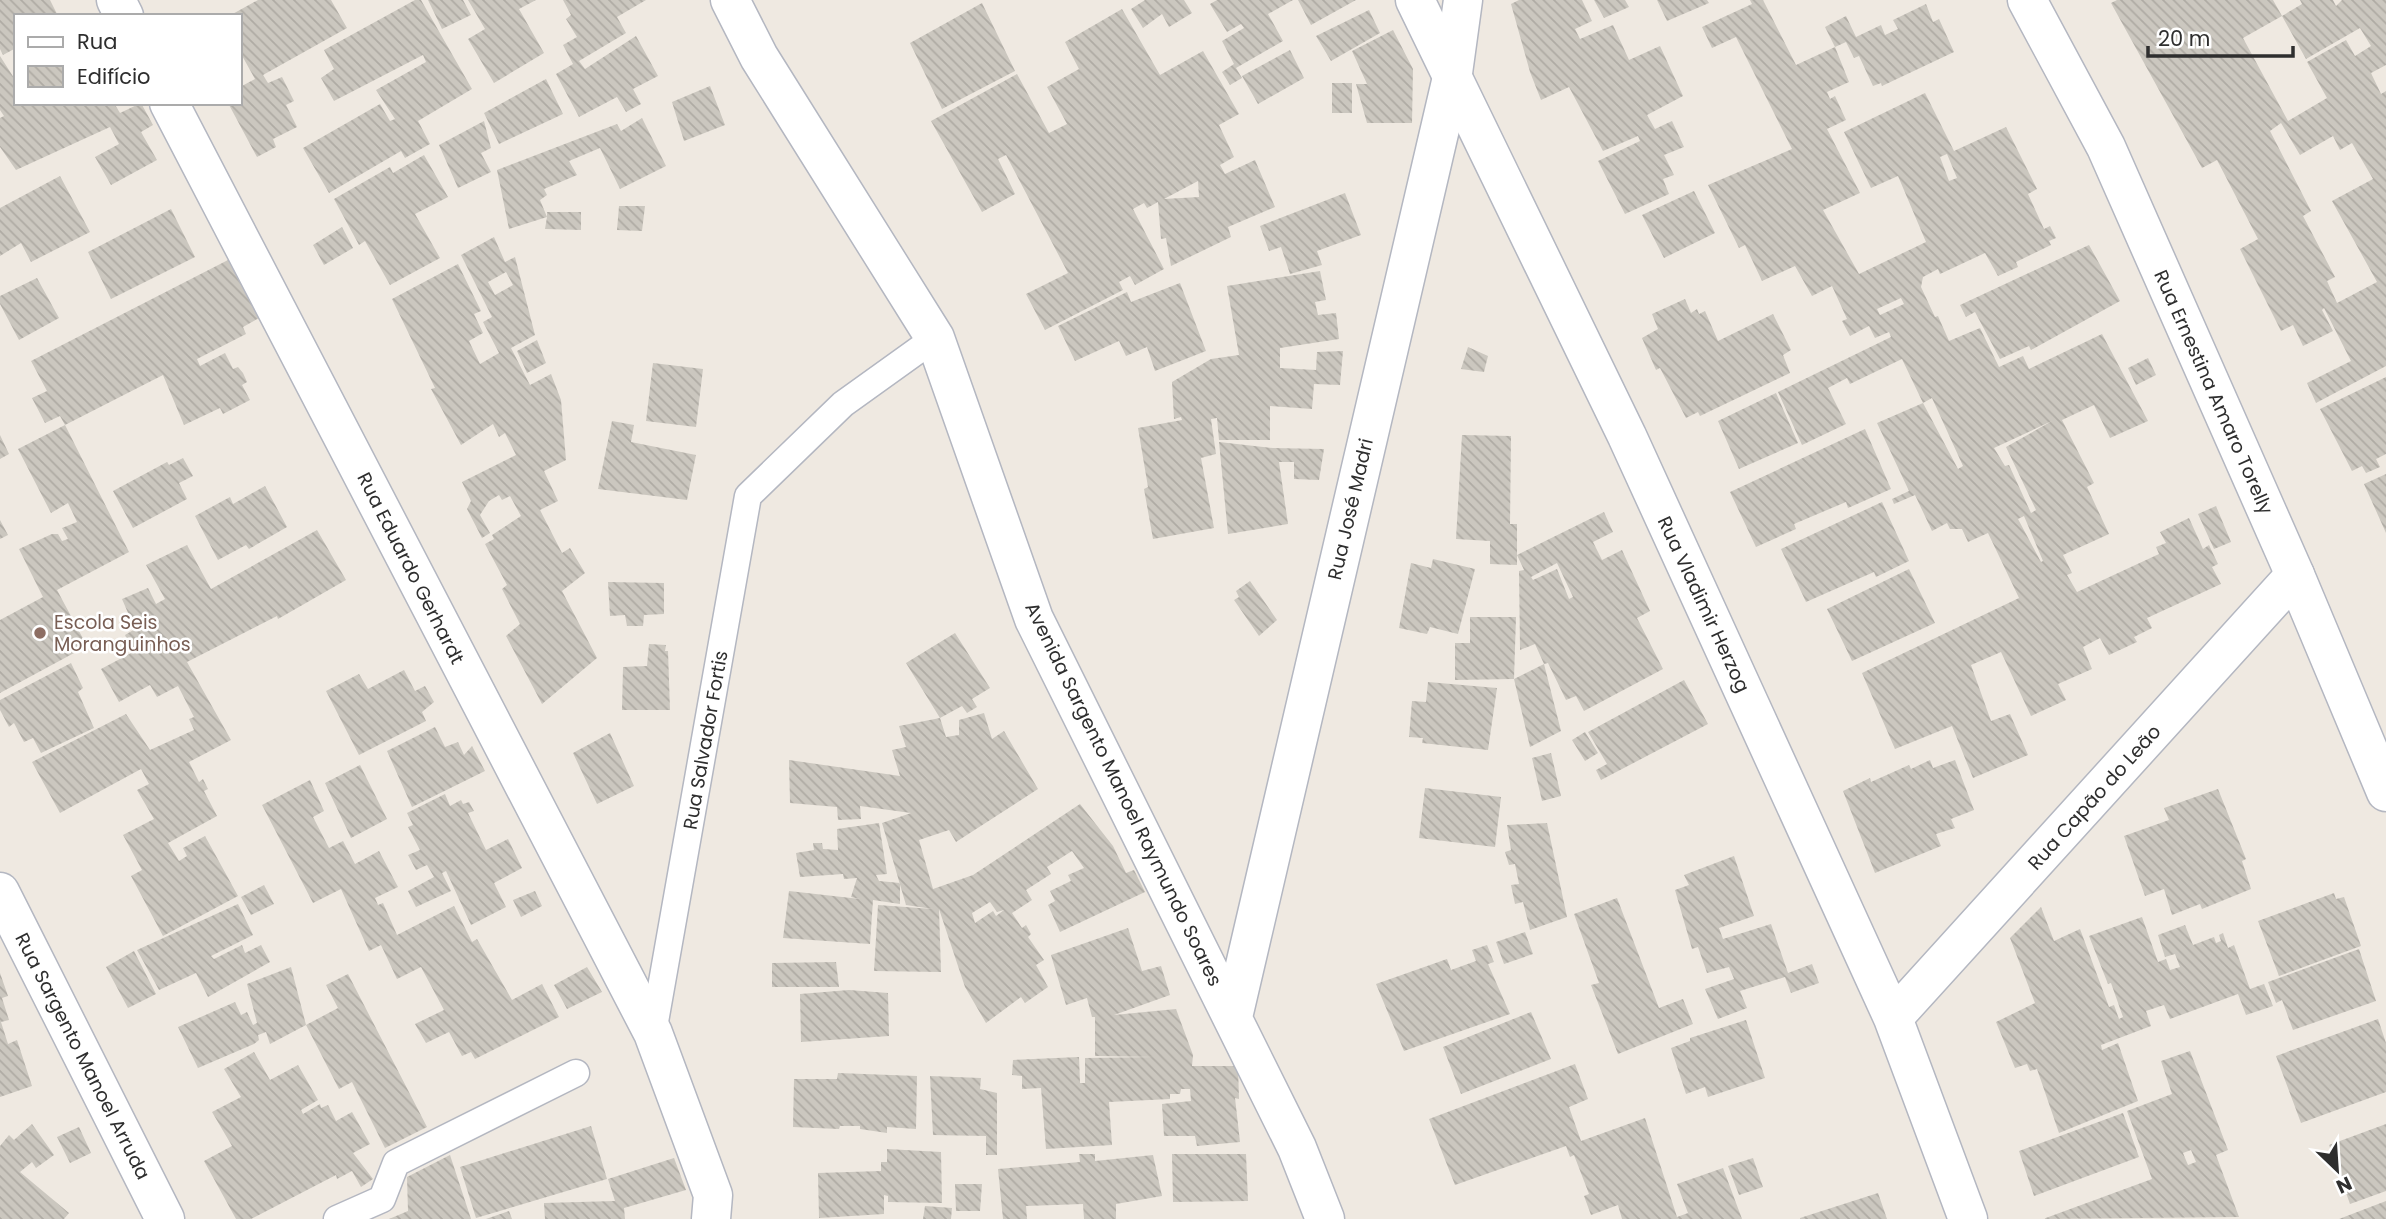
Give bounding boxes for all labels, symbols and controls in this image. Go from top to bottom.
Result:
legend [14,14,242,105]
scale bar [2148,14,2293,58]
text: 20 m [2158,24,2211,53]
text: Rua [77,27,117,56]
text: Edifício [77,62,151,91]
street label: Rua Ernestina Amaro Torelly [2147,266,2280,519]
street label: Rua José Madri [1321,436,1380,583]
street label: Rua Eduardo Gerhardt [350,468,471,669]
street label: Rua Vladimir Herzog [1651,512,1756,697]
street label: Avenida Sargento Manoel Raymundo Soares [1018,598,1229,991]
place label: Escola Seis Moranguinhos [54,609,191,658]
marker: Escola Seis Moranguinhos [32,625,48,641]
street label: Rua Salvador Fortis [676,648,735,832]
street label: Rua Capão do Leão [2022,719,2167,876]
street label: Rua Sargento Manoel Arruda [8,928,157,1184]
north arrow [2302,1135,2372,1205]
text: N [2332,1170,2356,1200]

